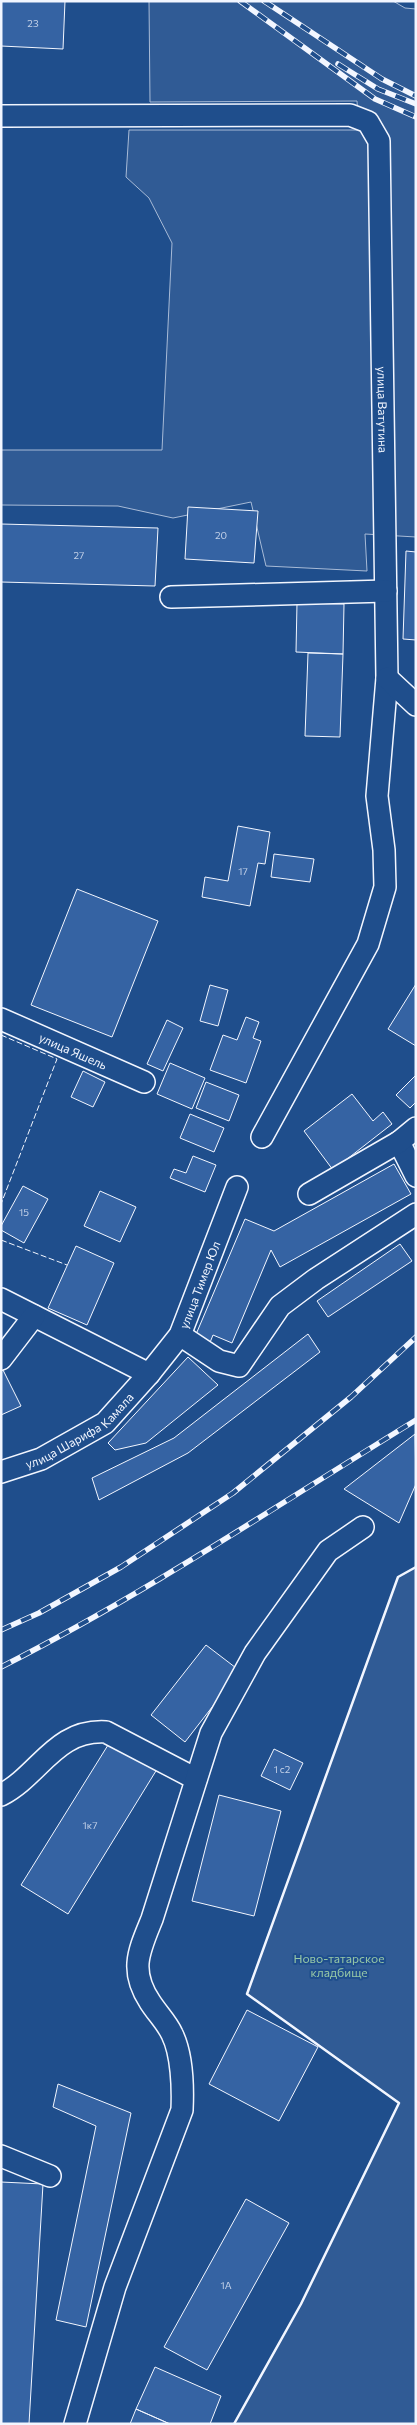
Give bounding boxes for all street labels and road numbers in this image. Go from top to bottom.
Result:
street label: улица Ватутина [375,366,391,453]
street label: улица Яшель [37,1030,109,1072]
street label: улица Тимер Юл [176,1239,223,1331]
street label: улица Шарифа Камала [24,1390,136,1471]

